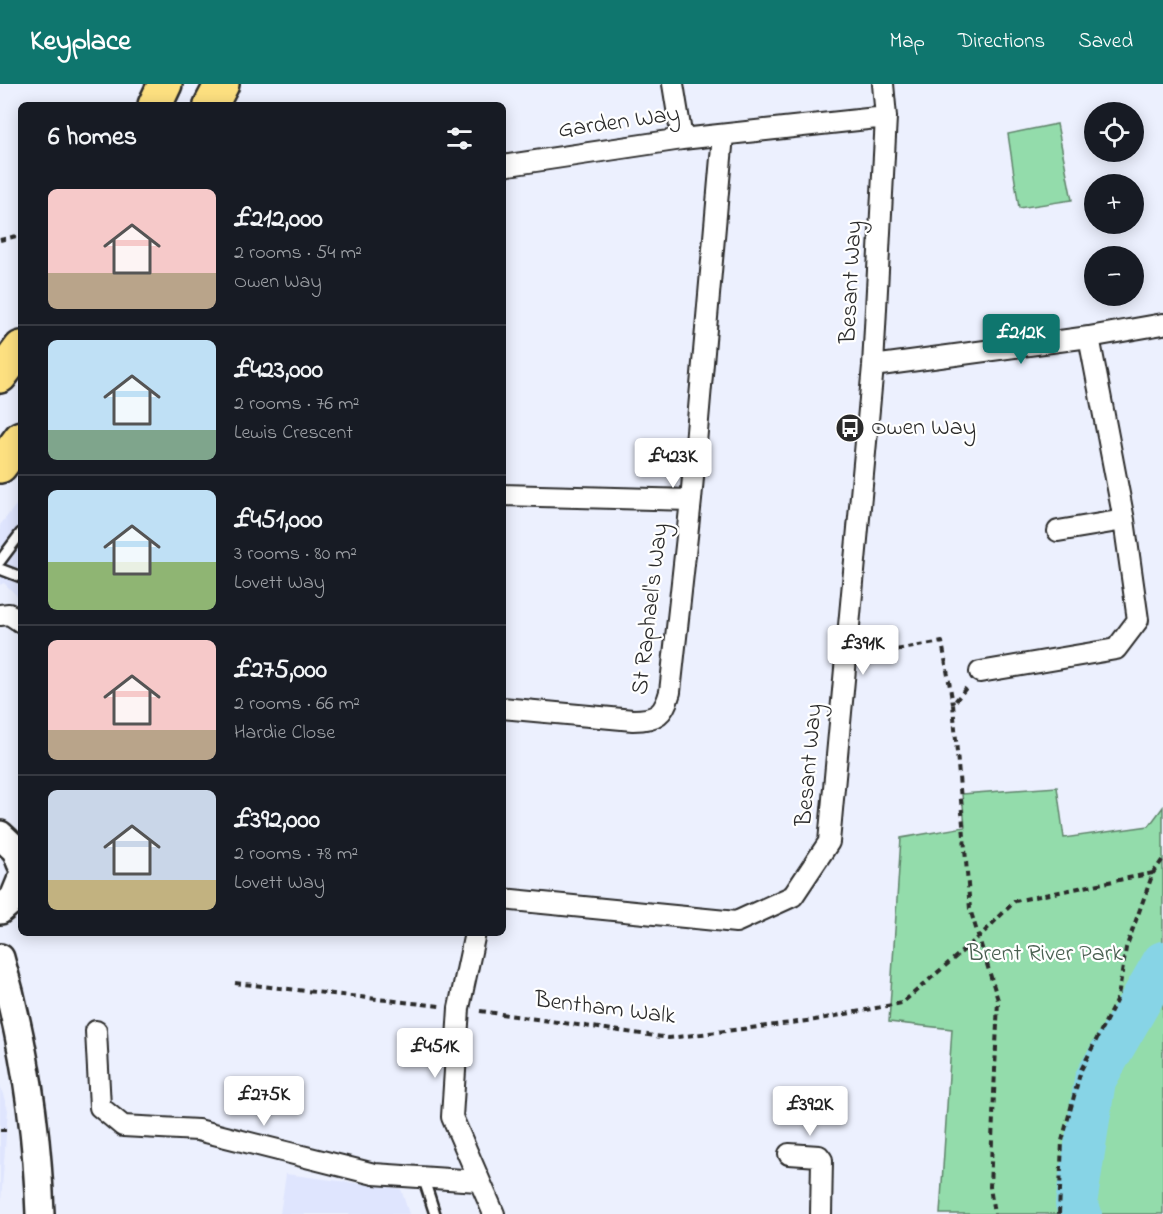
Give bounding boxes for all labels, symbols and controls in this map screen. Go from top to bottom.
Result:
text: Keyplace [30,22,131,63]
text: Map [889,27,925,57]
text: Directions [958,27,1045,57]
text: Saved [1078,27,1133,57]
street label: Garden Way [556,97,682,150]
map controls [1084,102,1144,306]
button: locate [1084,102,1144,162]
text: 6 homes [48,119,137,157]
icon: filters [443,122,476,155]
button: + [1084,174,1144,234]
text: £212,000 [234,201,323,239]
icon: home [96,213,168,285]
street label: Besant Way [831,220,874,345]
text: 2 rooms · 54 m² [234,239,362,268]
button: − [1084,246,1144,306]
text: Owen Way [234,268,322,297]
pin: £212K [979,314,1063,365]
text: £212K [997,319,1045,348]
text: £423,000 [234,352,323,390]
icon: home [96,364,168,436]
text: 2 rooms · 76 m² [234,390,359,419]
place label: Owen Way [871,411,976,447]
bus stop icon: Owen Way [834,412,866,444]
text: Lewis Crescent [234,419,353,448]
pin: £423K [631,438,715,489]
text: £423K [649,443,697,472]
text: £451,000 [234,502,322,540]
icon: home [96,514,168,586]
street label: St Raphael's Way [623,521,680,697]
text: 3 rooms · 80 m² [234,540,357,569]
text: Lovett Way [234,569,325,598]
pin: £391K [821,625,905,676]
text: £391K [842,630,884,659]
text: £275,000 [234,652,327,690]
icon: home [96,664,168,736]
text: 2 rooms · 66 m² [234,690,360,719]
street label: Besant Way [787,702,834,829]
text: Hardie Close [234,719,335,748]
text: £392,000 [234,802,320,840]
icon: home [96,814,168,886]
text: 2 rooms · 78 m² [234,840,358,869]
text: Lovett Way [234,869,325,898]
park label: Brent River Park [966,937,1123,972]
street label: Bentham Walk [531,983,678,1035]
pin: £451K [393,1028,477,1079]
text: £451K [411,1033,459,1062]
pin: £275K [222,1076,306,1127]
text: £275K [238,1081,290,1110]
pin: £392K [768,1086,852,1137]
text: £392K [787,1091,833,1120]

